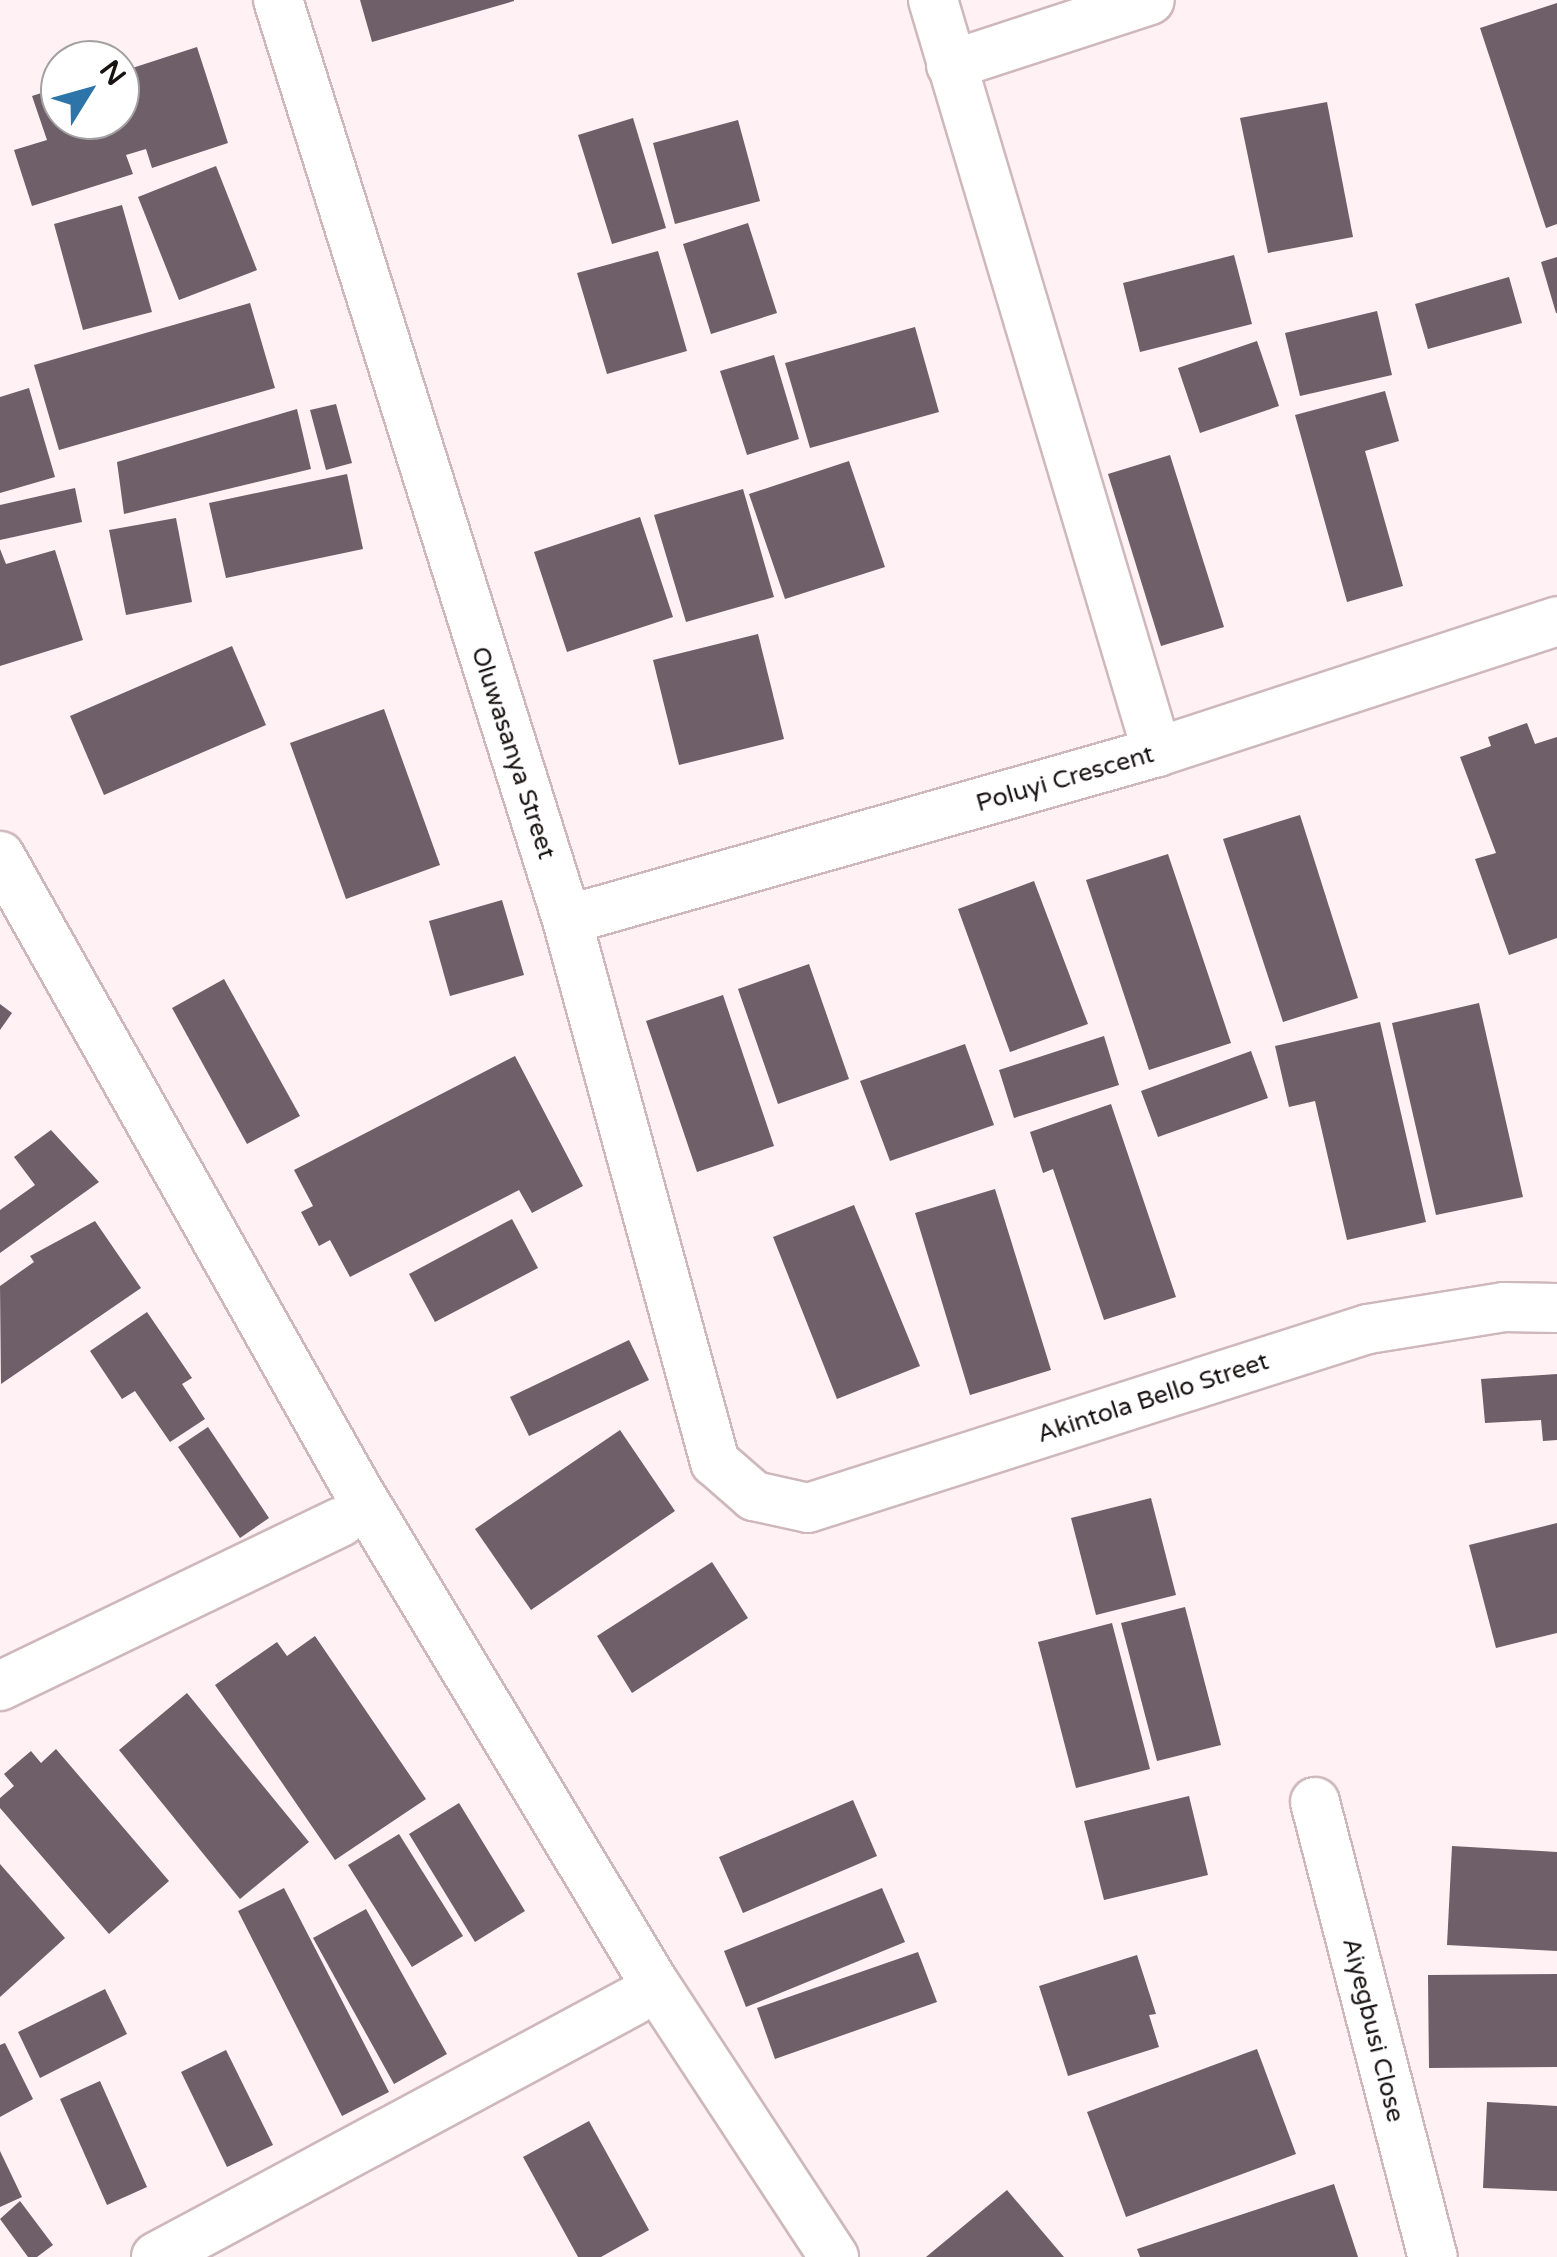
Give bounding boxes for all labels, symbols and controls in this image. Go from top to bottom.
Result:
north arrow [40,40,140,140]
text: N [92,54,133,92]
street label: Oluwasanya Street [465,643,561,863]
street label: Poluyi Crescent [973,739,1157,819]
street label: Akintola Bello Street [1033,1346,1273,1450]
street label: Aiyegbusi Close [1336,1935,1410,2125]

